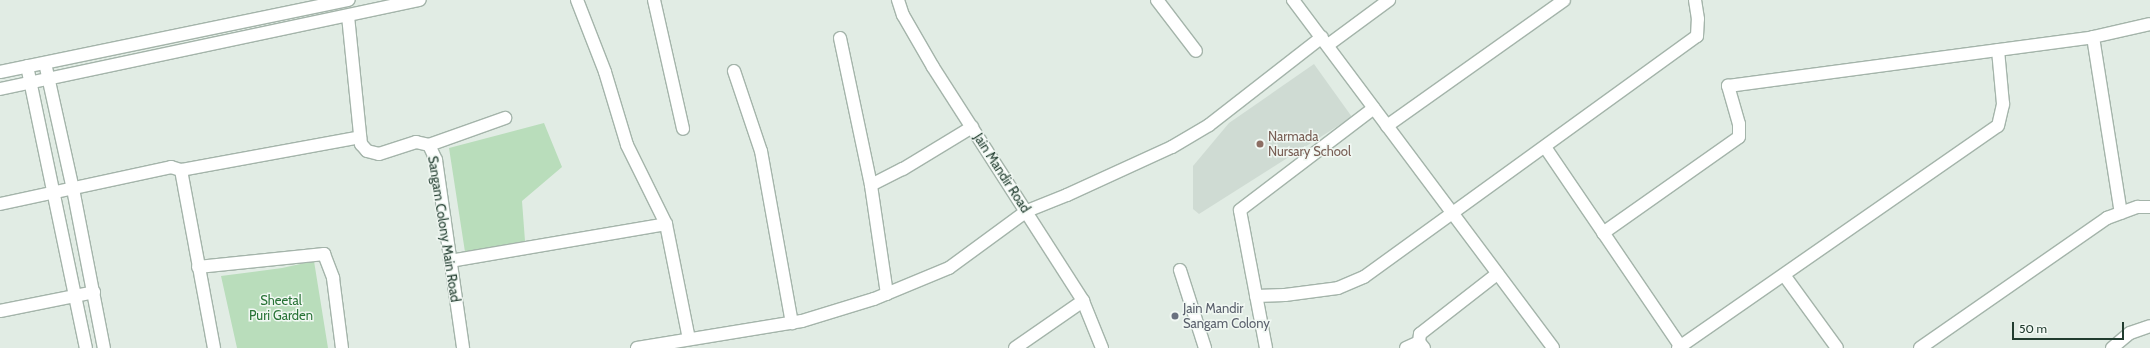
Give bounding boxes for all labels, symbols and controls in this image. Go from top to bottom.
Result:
place label: Narmada Nursary School [1268,129,1351,160]
street label: Jain Mandir Road [971,130,1033,216]
marker: Narmada Nursary School [1255,139,1265,149]
street label: Sangam Colony Main Road [425,155,463,303]
park label: Sheetal Puri Garden [249,293,313,324]
place label: Jain Mandir Sangam Colony [1183,301,1270,332]
marker: Jain Mandir Sangam Colony [1170,311,1180,321]
scale bar [2014,314,2126,340]
text: 50 m [2019,321,2047,336]

